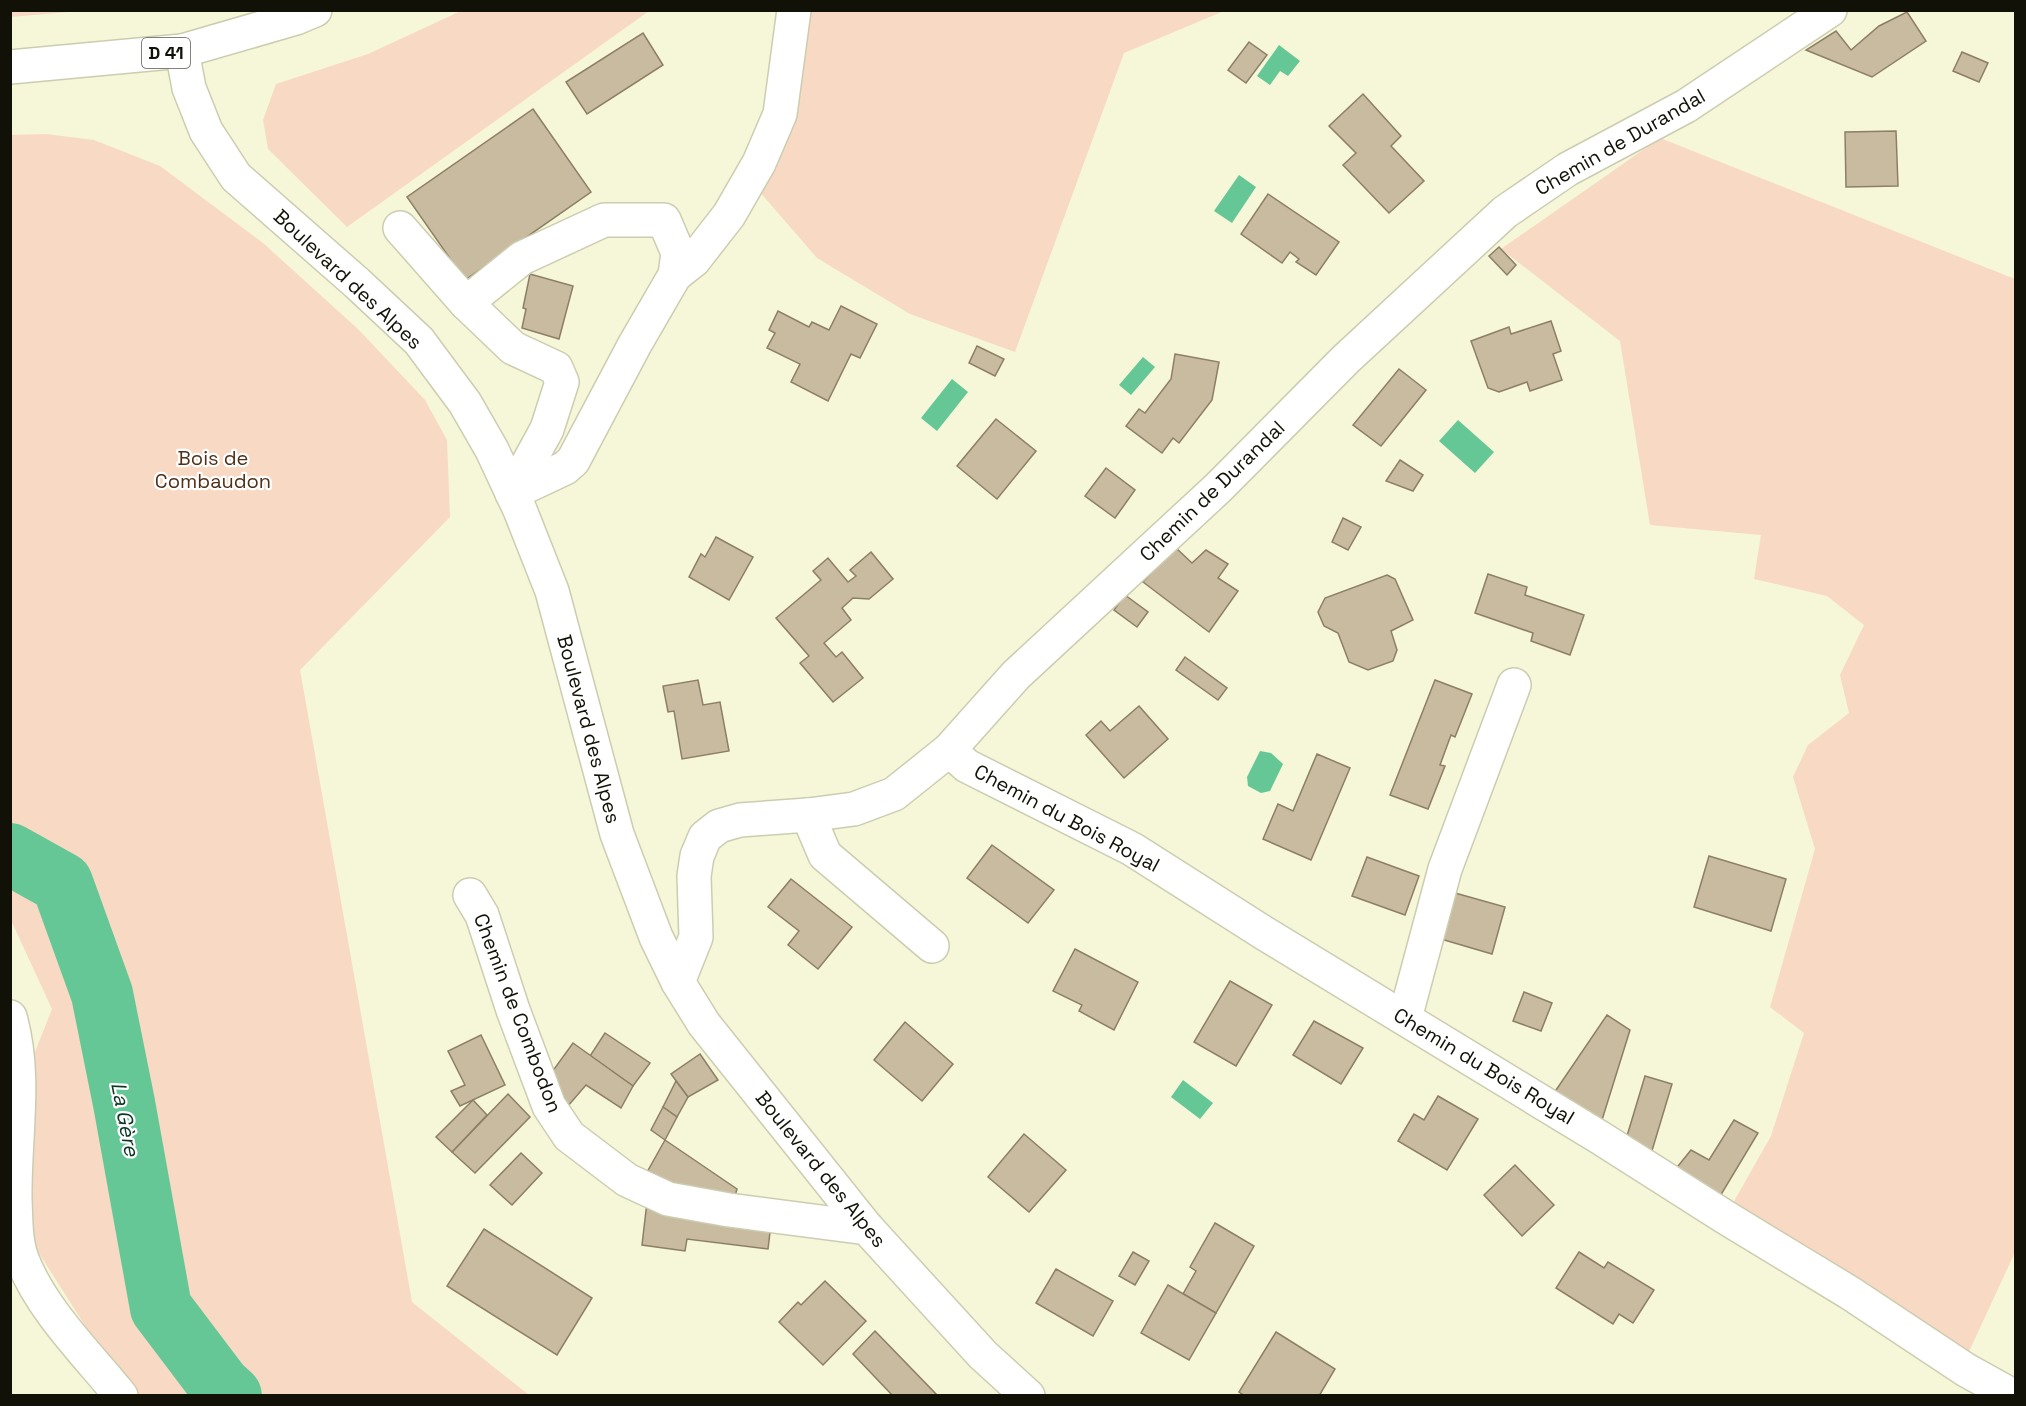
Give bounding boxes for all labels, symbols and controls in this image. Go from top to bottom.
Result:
road number: D 41 [142,38,190,68]
street label: Chemin de Durandal [1530,83,1710,201]
street label: Boulevard des Alpes [268,203,428,355]
street label: Chemin de Durandal [1134,415,1290,567]
park label: Bois de Combaudon [155,445,271,494]
street label: Boulevard des Alpes [551,632,627,826]
street label: Chemin du Bois Royal [970,758,1164,878]
street label: Chemin de Combodon [468,910,568,1116]
street label: Chemin du Bois Royal [1389,1002,1579,1130]
water label: La Gère [105,1079,146,1160]
street label: Boulevard des Alpes [750,1085,892,1253]

